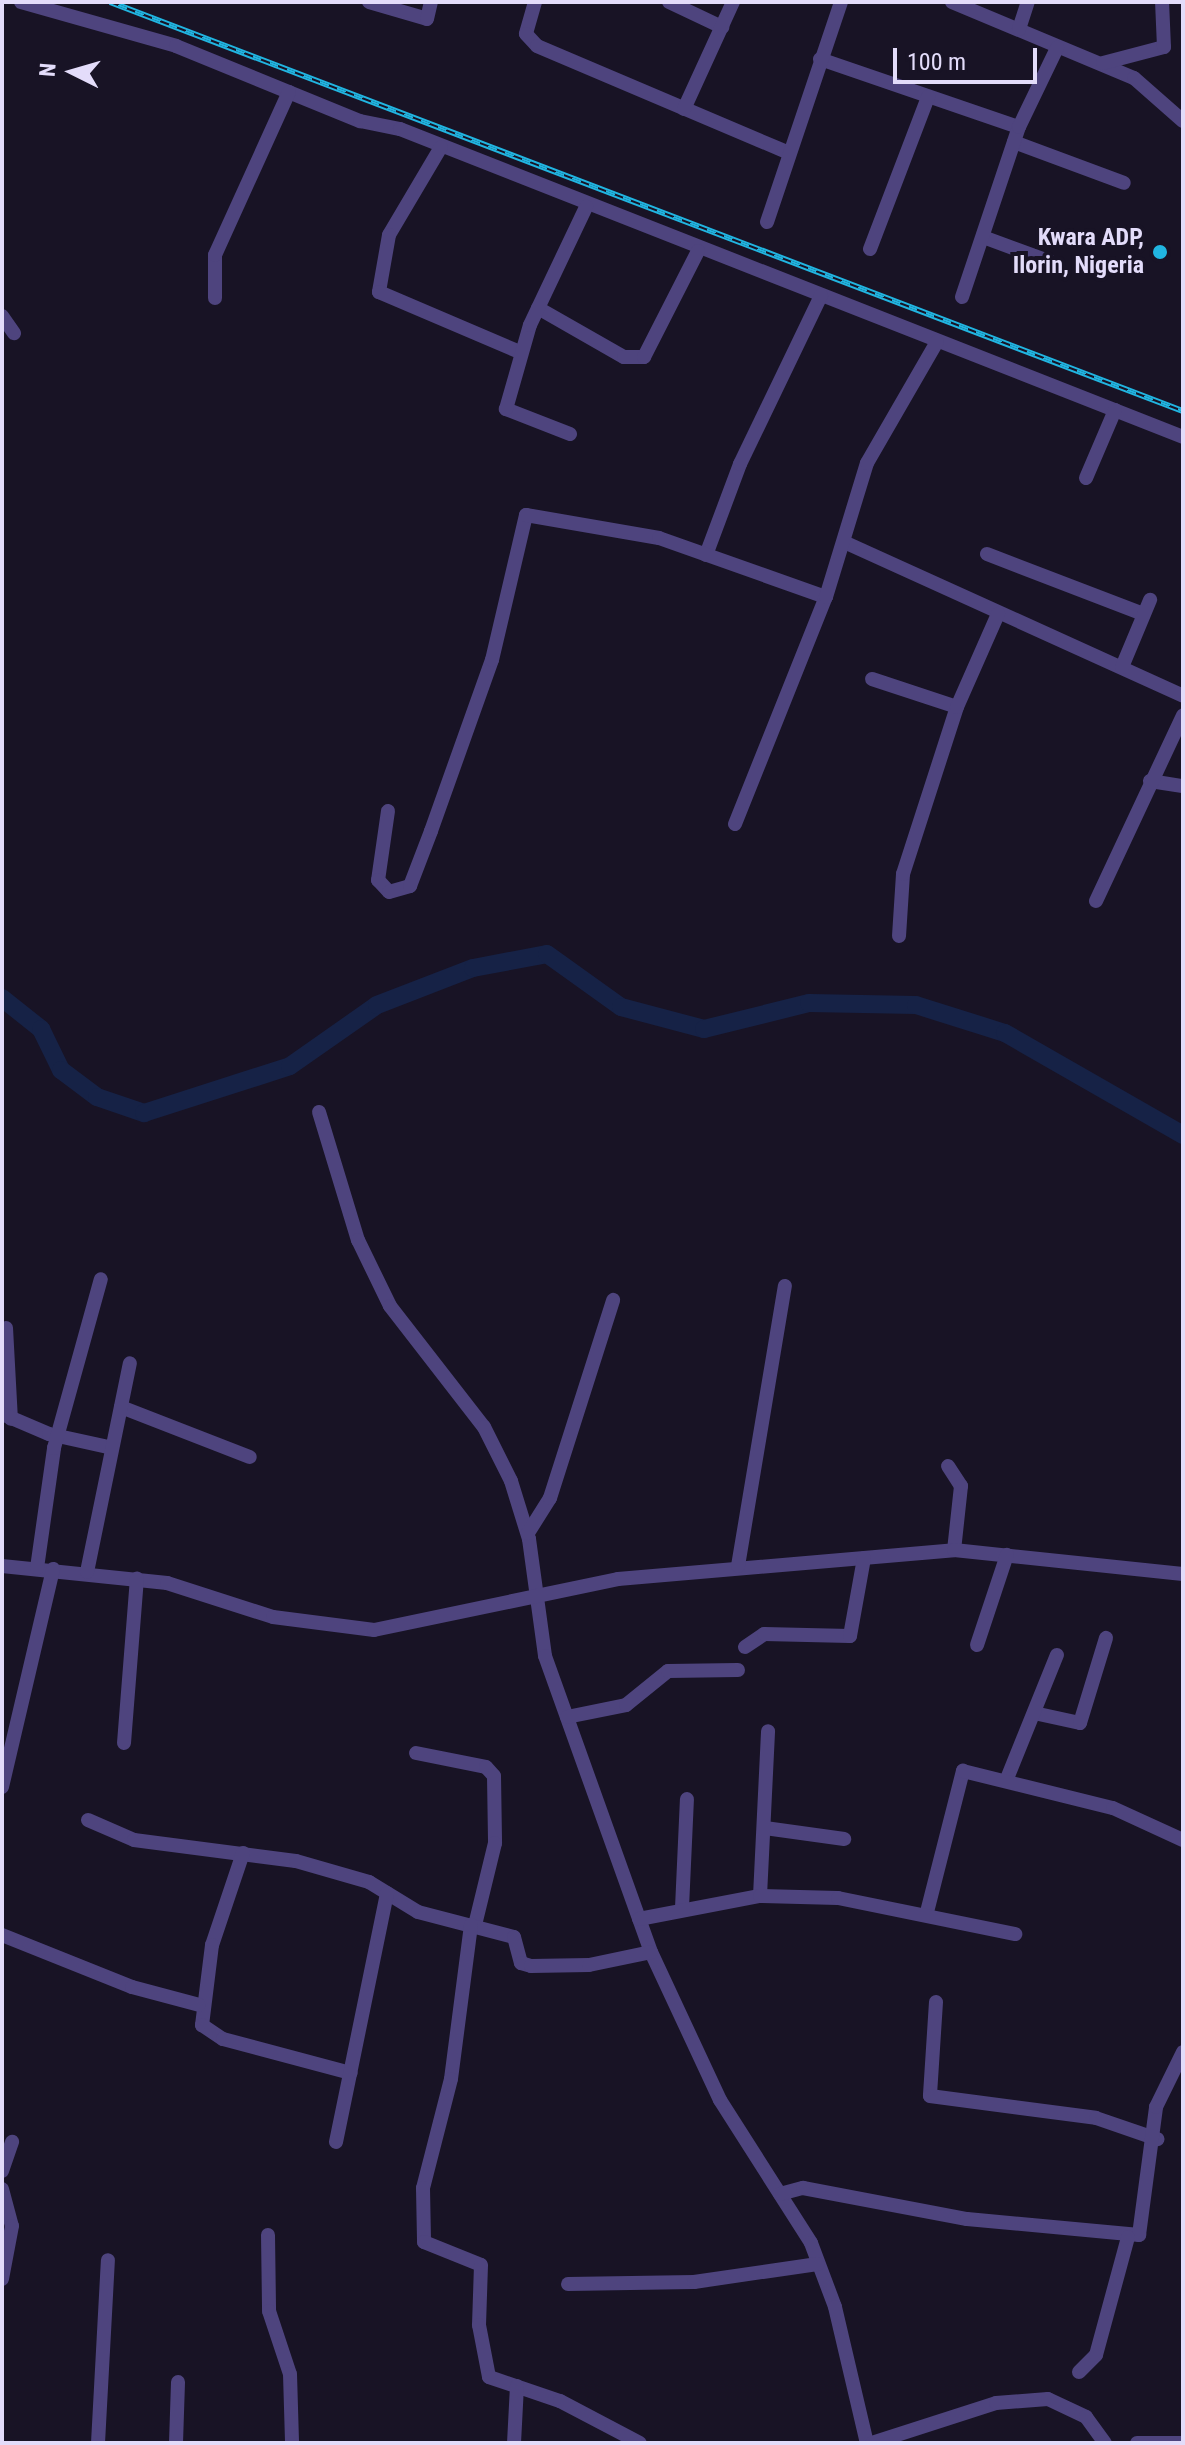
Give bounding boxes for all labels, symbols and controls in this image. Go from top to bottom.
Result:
north arrow [32,32,112,112]
scale bar [897,32,1041,82]
text: 100 m [907,48,966,76]
text: N [35,62,61,78]
place label: Kwara ADP, Ilorin, Nigeria [1013,224,1144,280]
marker: Kwara ADP, Ilorin, Nigeria [1151,243,1169,261]

